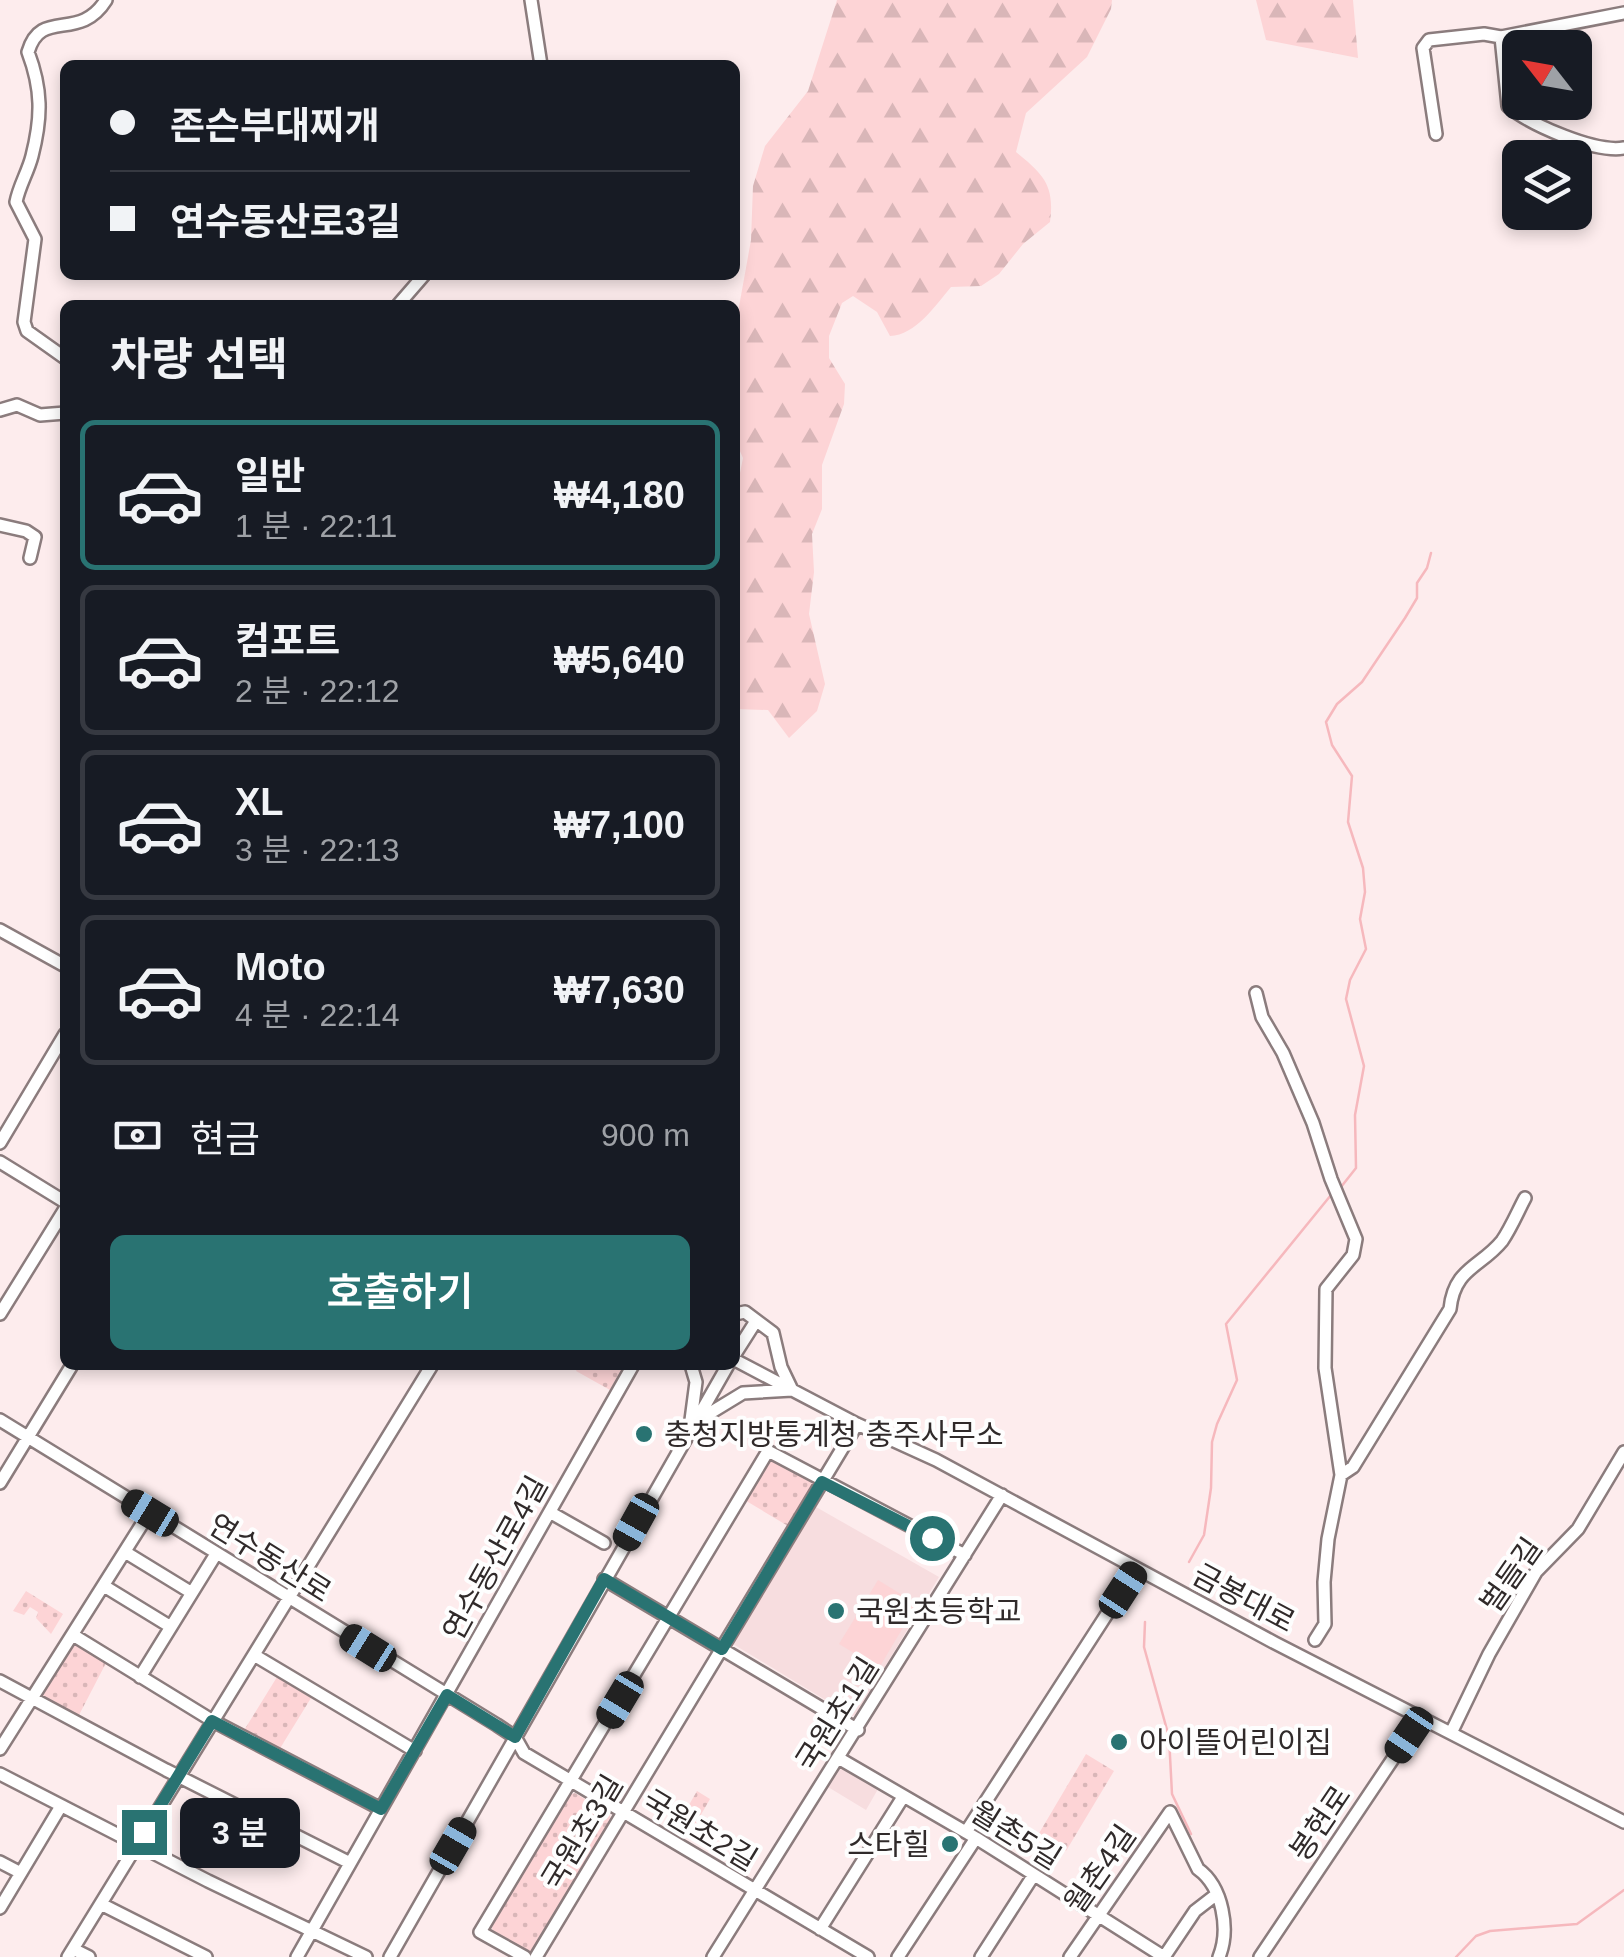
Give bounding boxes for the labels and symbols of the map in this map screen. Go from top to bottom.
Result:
north arrow [1502,30,1592,120]
place label: 충청지방통계청 충주사무소 [664,1418,1004,1451]
marker: 충청지방통계청 충주사무소 [633,1423,655,1445]
street label: 연수동산로4길 [436,1470,554,1646]
car [117,1485,183,1541]
car [608,1488,664,1556]
street label: 연수동산로 [203,1507,337,1609]
route start [910,1516,955,1561]
street label: 벌들길 [1474,1532,1548,1618]
car [1094,1557,1152,1623]
street label: 금봉대로 [1188,1558,1300,1638]
place label: 국원초등학교 [856,1595,1022,1628]
marker: 국원초등학교 [825,1600,847,1622]
car [335,1619,401,1677]
street label: 국원초1길 [789,1651,885,1777]
car [592,1667,648,1733]
car [1380,1702,1438,1768]
place label: 아이뜰어린이집 [1139,1726,1332,1759]
marker: 아이뜰어린이집 [1108,1731,1130,1753]
street label: 국원초3길 [535,1769,629,1895]
street label: 봉현로 [1283,1779,1357,1867]
street label: 국원초2길 [637,1783,763,1877]
street label: 월촌5길 [965,1795,1067,1875]
callout: 3 분 [179,1797,299,1867]
route end [122,1810,167,1855]
car [425,1813,481,1879]
street label: 월촌4길 [1058,1819,1142,1919]
place label: 스타힐 [847,1828,930,1861]
marker: 스타힐 [939,1833,961,1855]

